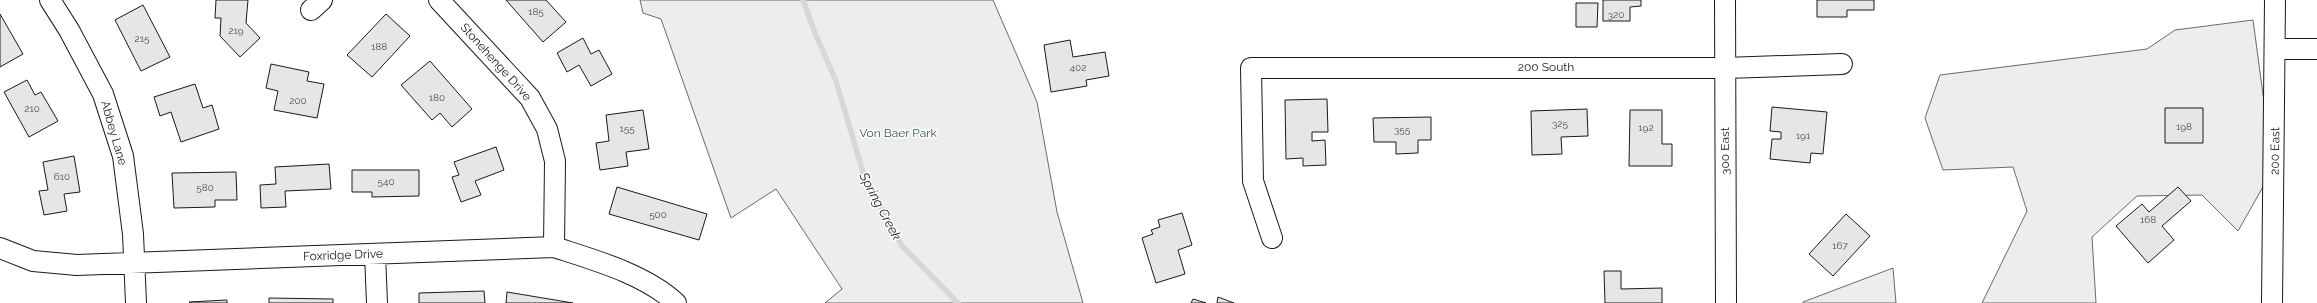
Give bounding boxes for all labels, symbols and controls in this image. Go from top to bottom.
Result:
house number: 185 [528,6,544,17]
house number: 320 [1608,9,1624,20]
street label: Stonehenge Drive [458,20,534,104]
house number: 219 [228,25,244,36]
house number: 215 [135,33,150,44]
house number: 188 [371,41,387,52]
street label: 200 South [1518,60,1574,74]
house number: 402 [1070,62,1086,73]
house number: 180 [429,92,445,103]
house number: 200 [289,95,307,106]
street label: Abbey Lane [98,99,130,167]
house number: 210 [24,103,40,114]
house number: 325 [1552,118,1569,129]
house number: 198 [2176,121,2192,132]
house number: 192 [1638,122,1654,133]
house number: 155 [619,123,635,134]
house number: 355 [1394,124,1411,135]
park label: Von Baer Park [859,126,937,140]
street label: 300 East [1718,127,1732,175]
street label: 200 East [2268,127,2282,175]
house number: 191 [1796,130,1811,141]
water label: Spring Creek [856,169,905,243]
house number: 610 [54,171,70,182]
house number: 540 [377,176,395,187]
house number: 580 [196,182,214,193]
house number: 500 [649,209,667,220]
house number: 168 [2140,214,2156,225]
house number: 167 [1832,240,1848,251]
street label: Foxridge Drive [303,247,383,263]

